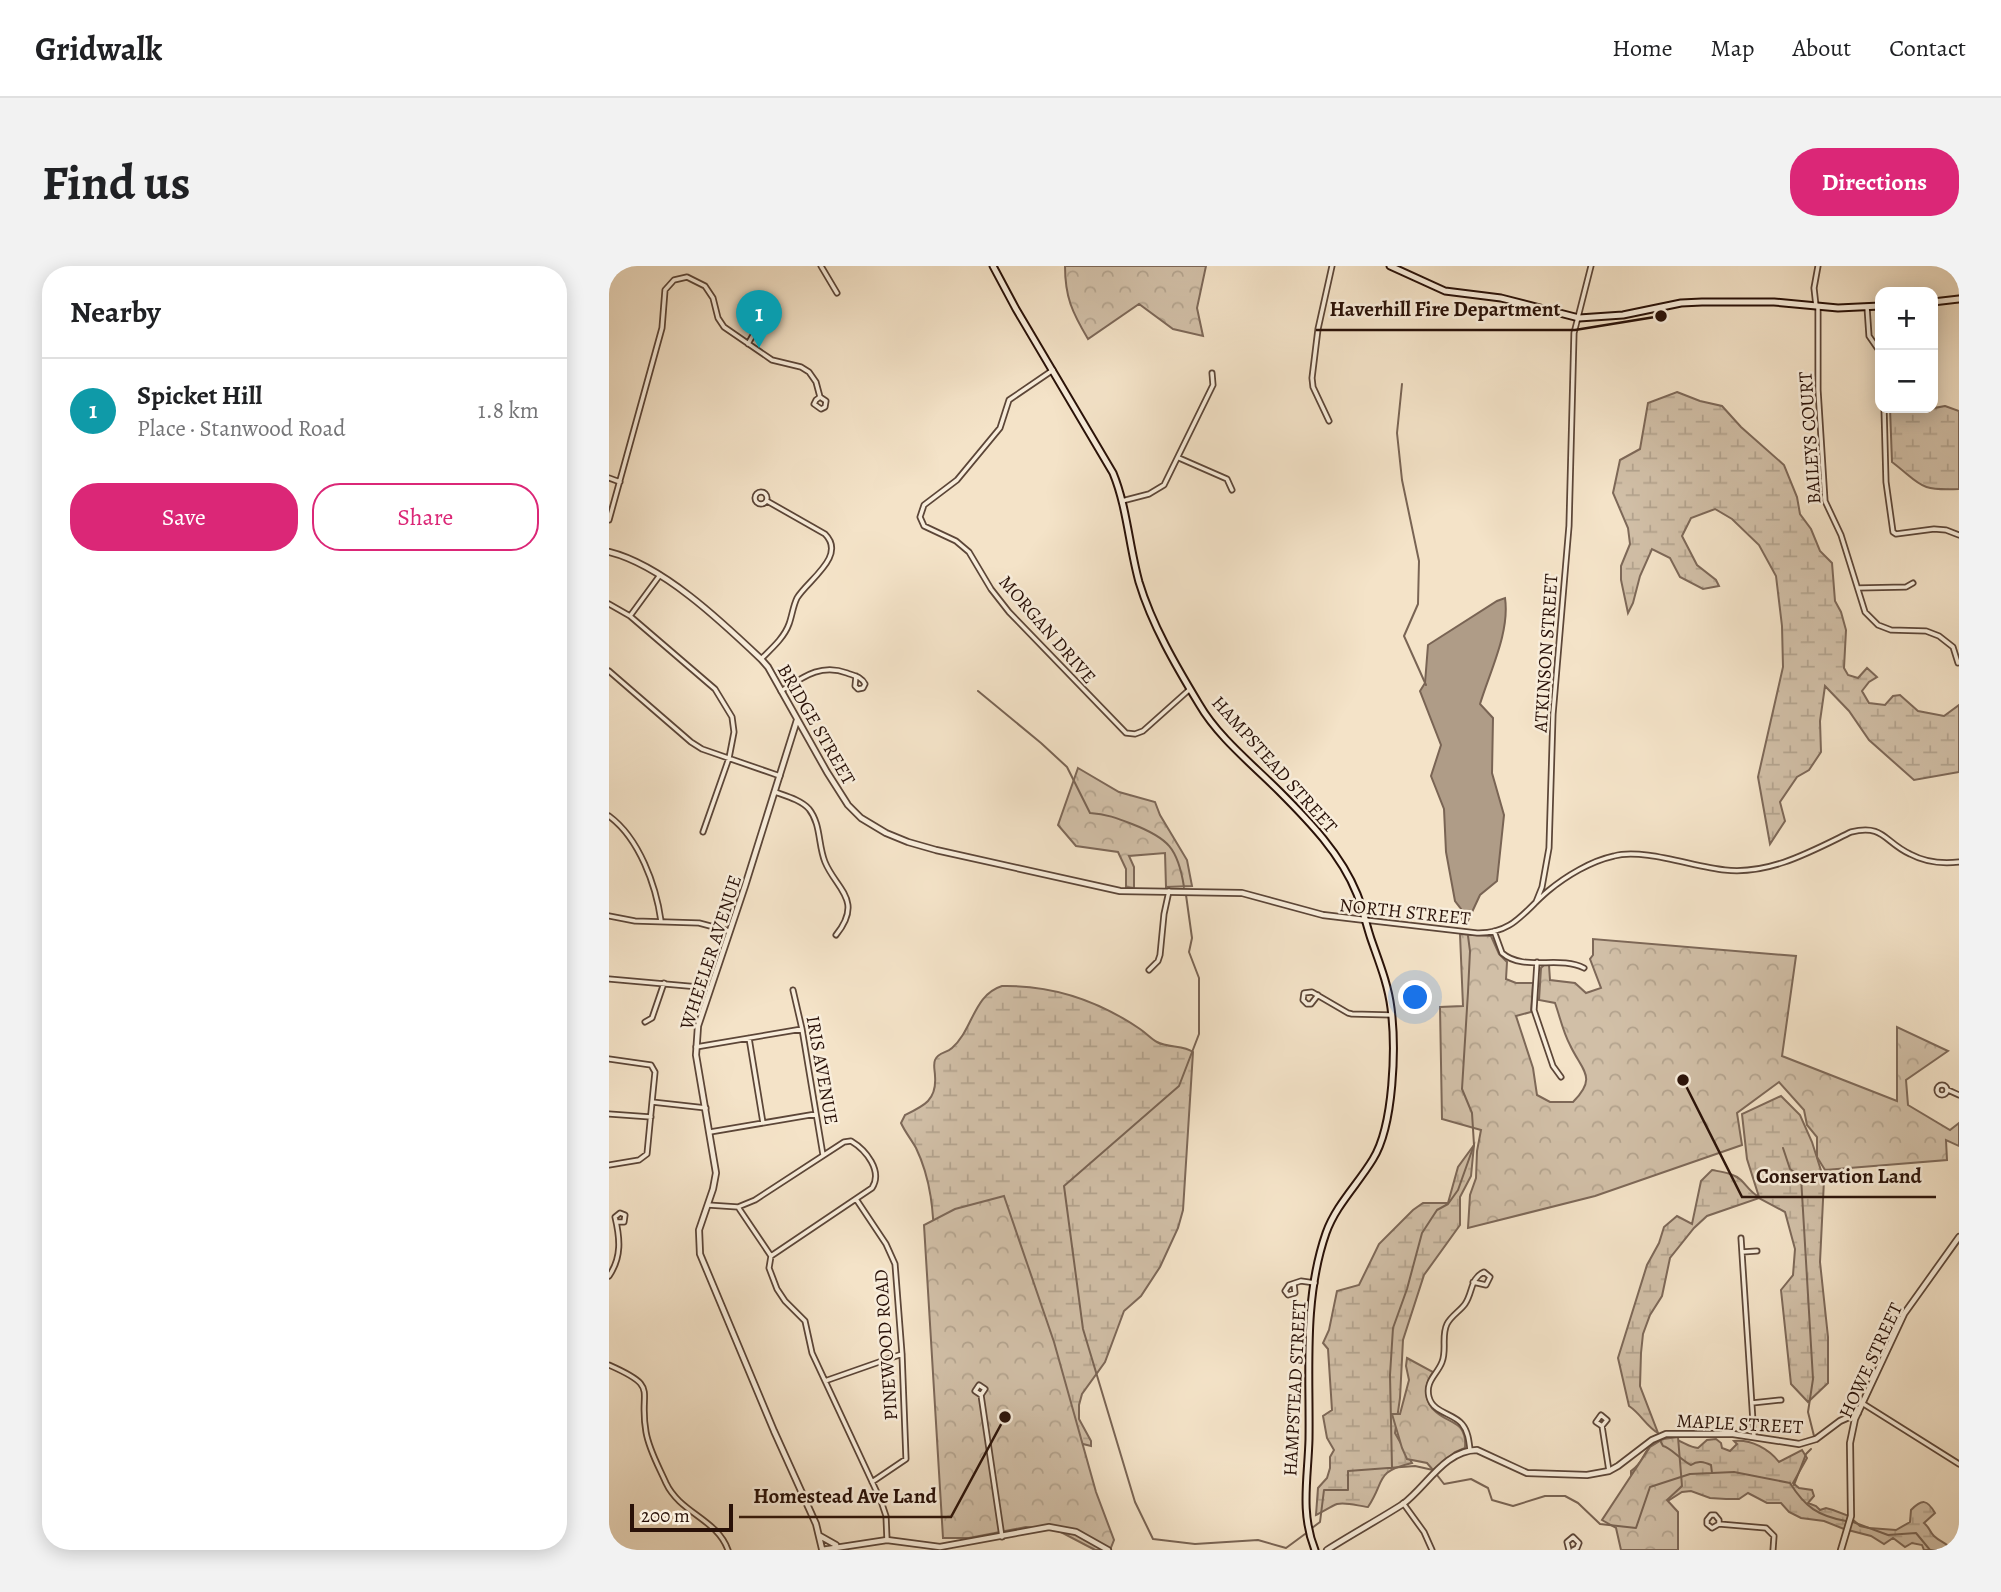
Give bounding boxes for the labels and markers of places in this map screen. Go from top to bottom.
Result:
callout: Haverhill Fire Department [1316,288,1575,330]
pin: 1 [736,290,782,348]
callout: Conservation Land [1742,1155,1936,1197]
callout: Homestead Ave Land [739,1475,951,1517]

